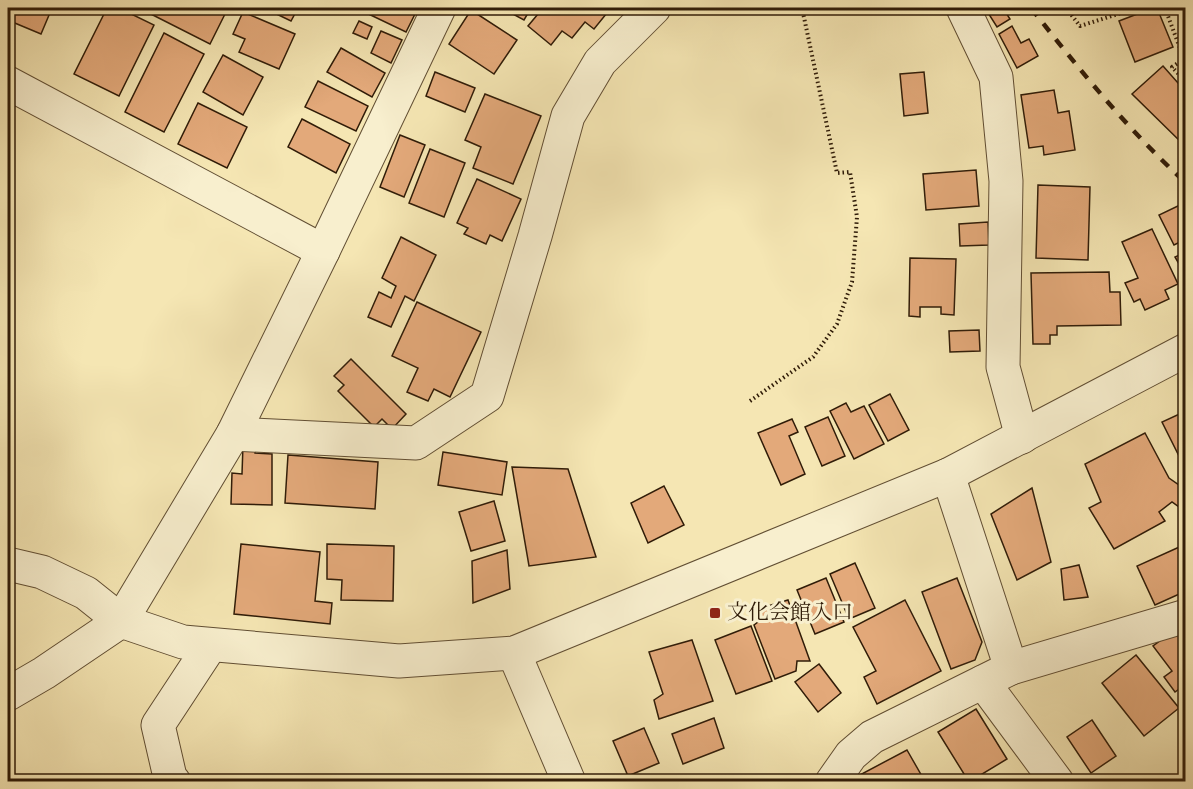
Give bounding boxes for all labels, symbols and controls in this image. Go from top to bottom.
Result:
place label: 文化会館入口 [727,599,853,628]
marker: 文化会館入口 [708,606,722,620]

